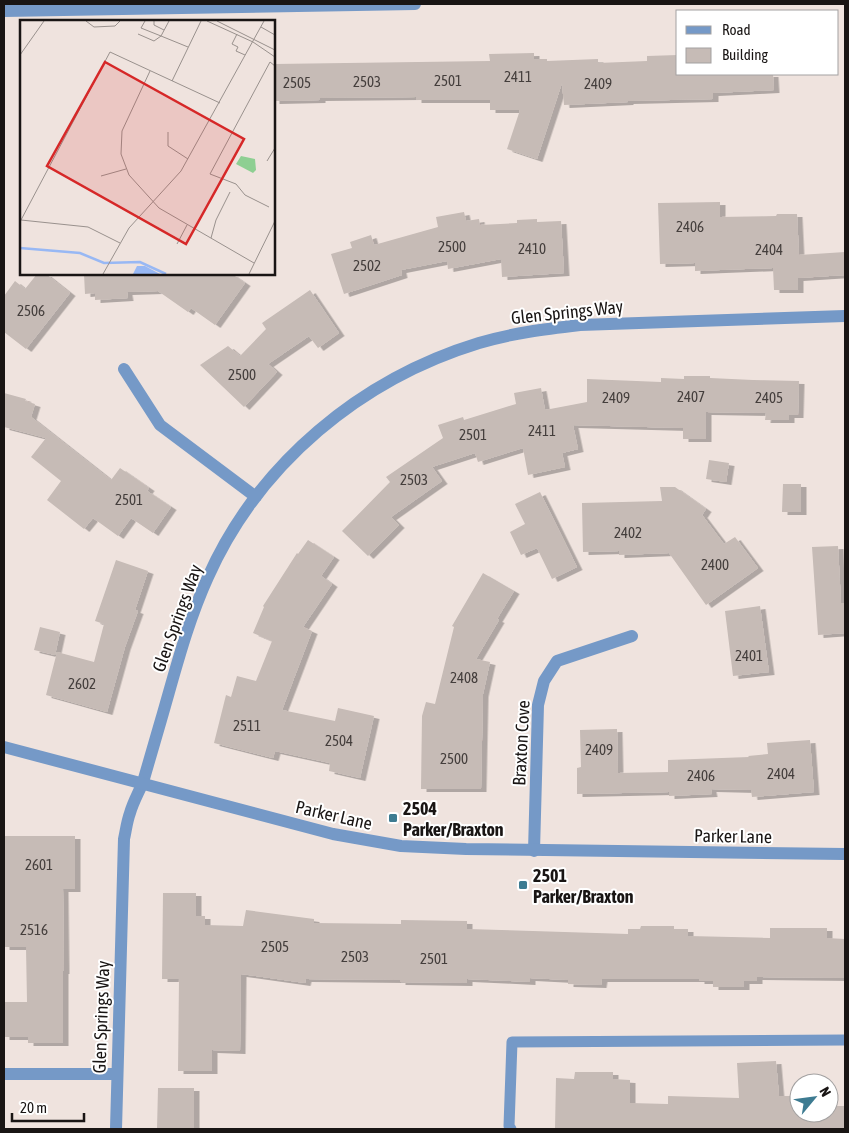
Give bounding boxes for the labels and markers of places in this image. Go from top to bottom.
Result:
place label: 2504 Parker/Braxton [403,798,504,840]
marker: 2504 Parker/Braxton [387,812,399,824]
place label: 2501 Parker/Braxton [533,865,634,907]
marker: 2501 Parker/Braxton [517,879,529,891]

